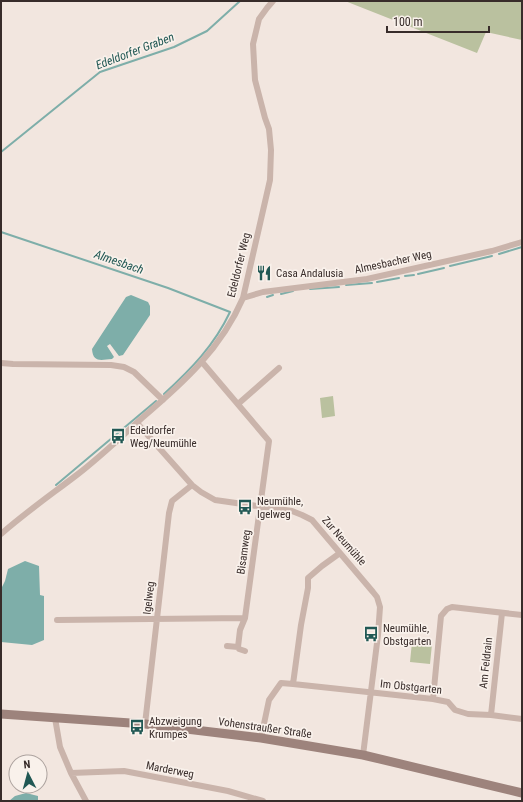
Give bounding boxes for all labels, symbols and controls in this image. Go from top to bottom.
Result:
scale bar [387,8,489,34]
text: 100 m [393,15,423,29]
water label: Edeldorfer Graben [94,30,176,72]
street label: Edeldorfer Weg [225,231,253,299]
water label: Almesbach [92,247,146,277]
street label: Almesbacher Weg [353,248,433,276]
restaurant icon: Casa Andalusia [255,264,273,282]
place label: Casa Andalusia [276,267,343,280]
place label: Edeldorfer Weg/Neumühle [130,424,197,450]
bus stop icon: Edeldorfer Weg/Neumühle [109,427,127,445]
place label: Neumühle, Igelweg [257,495,303,521]
bus stop icon: Neumühle, Igelweg [236,498,254,516]
street label: Zur Neumühle [319,514,369,568]
street label: Bisamweg [234,529,254,575]
street label: Igelweg [141,581,157,615]
place label: Neumühle, Obstgarten [383,622,431,648]
bus stop icon: Neumühle, Obstgarten [362,625,380,643]
street label: Am Feldrain [477,637,495,689]
street label: Im Obstgarten [380,677,442,697]
place label: Abzweigung Krumpes [149,715,202,741]
street label: Vohenstraußer Straße [217,715,313,741]
bus stop icon: Abzweigung Krumpes [128,718,146,736]
north arrow [8,754,48,794]
text: N [23,758,31,771]
street label: Marderweg [145,759,195,781]

